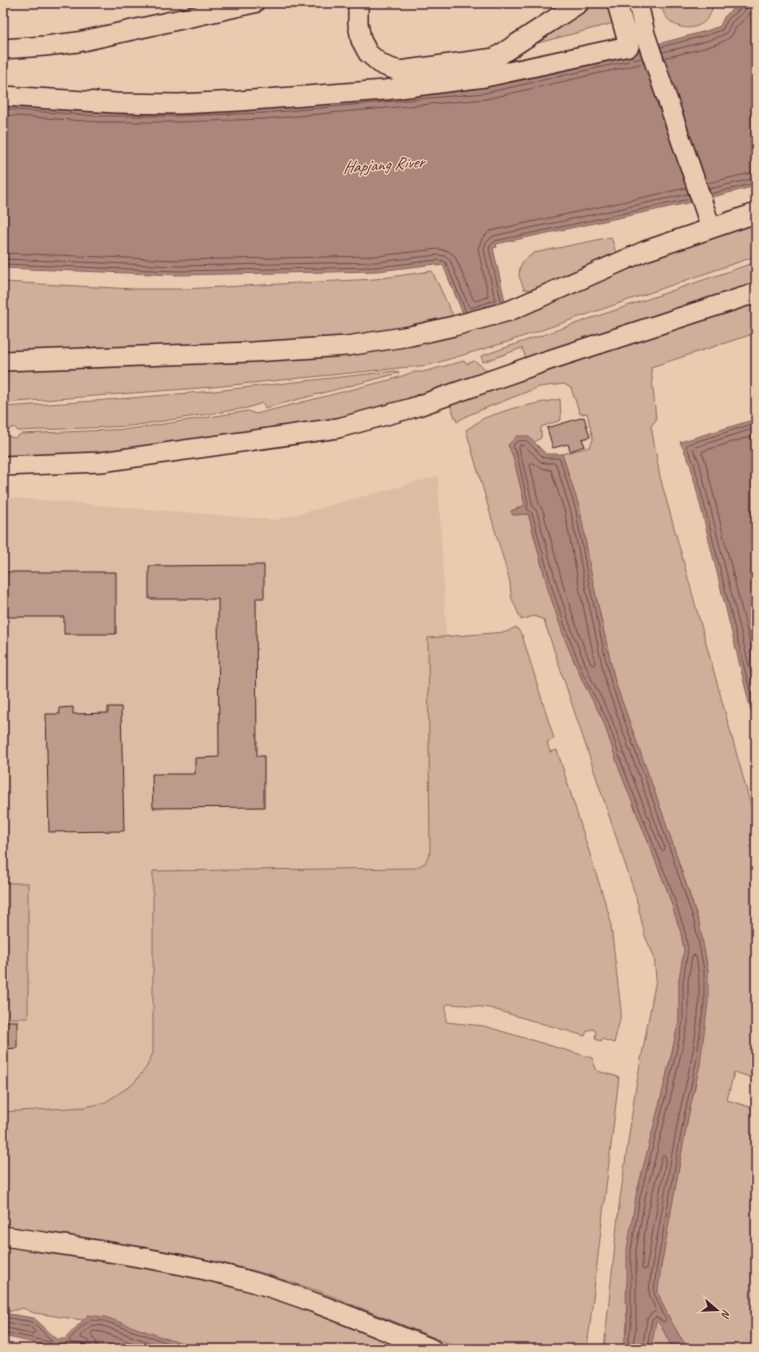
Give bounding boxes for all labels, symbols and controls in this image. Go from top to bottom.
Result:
water label: Hapjang River [342,151,427,178]
north arrow [697,1290,737,1330]
text: N [718,1308,734,1321]

